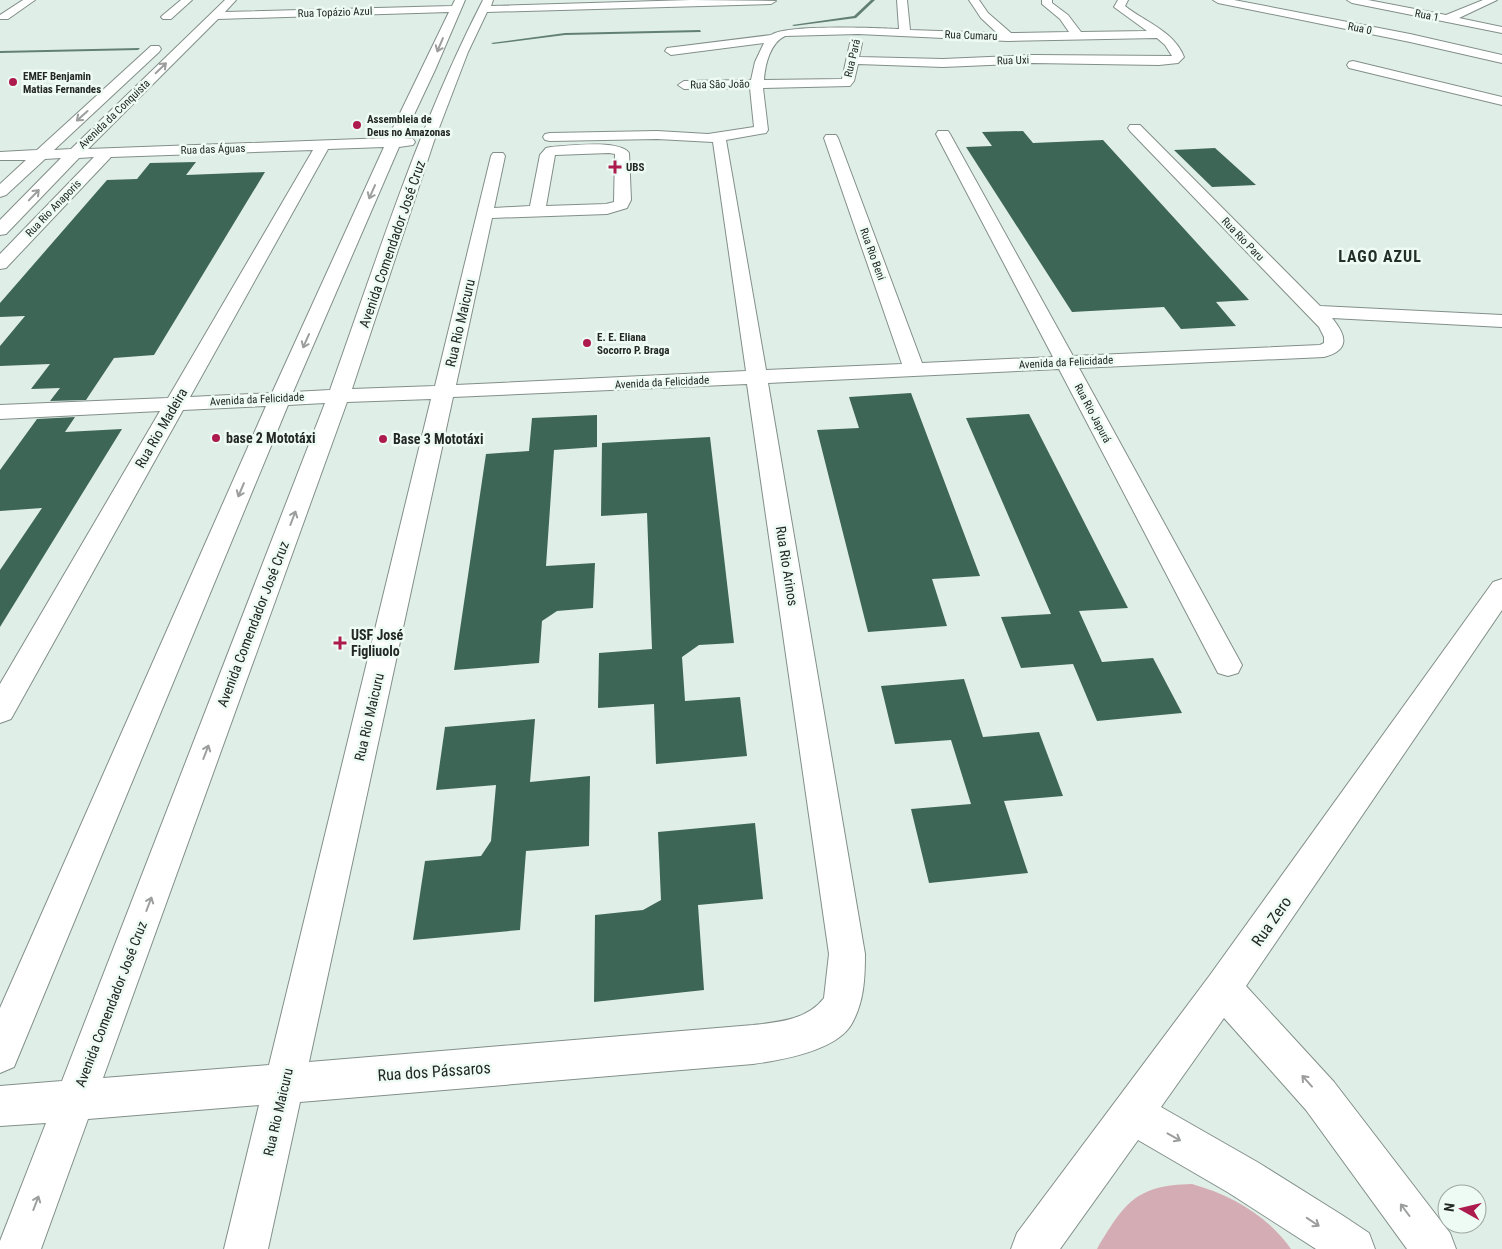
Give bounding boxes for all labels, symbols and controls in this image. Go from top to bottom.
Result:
street label: Rua Topázio Azul [298,5,373,20]
street label: Rua 1 [1414,7,1440,24]
street label: Rua 0 [1347,20,1373,37]
street label: Rua Cumaru [944,28,998,43]
one-way arrow [435,37,445,52]
street label: Rua Pará [842,38,863,78]
street label: Rua Uxi [997,53,1029,68]
one-way arrow [155,62,168,74]
place label: EMEF Benjamin Matias Fernandes [23,70,101,96]
marker: EMEF Benjamin Matias Fernandes [7,76,19,88]
street label: Avenida da Conquista [76,77,153,152]
street label: Rua São João [690,77,750,92]
one-way arrow [75,110,88,122]
place label: Assembleia de Deus no Amazonas [367,113,450,139]
marker: Assembleia de Deus no Amazonas [351,119,363,131]
street label: Rua das Águas [181,142,246,157]
street label: Avenida Comendador José Cruz [356,158,428,330]
marker: UBS [608,160,622,174]
place label: UBS [626,161,644,174]
street label: Rua Rio Anaporis [23,177,84,240]
one-way arrow [366,184,376,199]
one-way arrow [28,189,40,201]
street label: Rua Rio Paru [1219,215,1267,264]
street label: Rua Rio Beni [857,226,888,282]
district label: LAGO AZUL [1338,247,1422,266]
street label: Rua Rio Maicuru [442,277,478,369]
place label: E. E. Eliana Socorro P. Braga [597,331,669,357]
one-way arrow [300,333,310,348]
marker: E. E. Eliana Socorro P. Braga [581,337,593,349]
street label: Avenida da Felicidade [1018,354,1114,371]
street label: Avenida da Felicidade [614,374,710,391]
street label: Rua Rio Japurá [1072,381,1114,445]
street label: Rua Rio Madeira [132,385,190,471]
street label: Avenida da Felicidade [209,391,305,408]
place label: base 2 Mototáxi [226,430,316,446]
place label: Base 3 Mototáxi [393,431,483,447]
marker: base 2 Mototáxi [210,432,222,444]
marker: Base 3 Mototáxi [377,433,389,445]
one-way arrow [236,482,246,497]
one-way arrow [289,510,298,526]
street label: Rua Rio Arinos [773,525,801,607]
street label: Avenida Comendador José Cruz [214,539,292,709]
place label: USF José Figliuolo [351,627,404,659]
marker: USF José Figliuolo [333,636,347,650]
street label: Rua Rio Maicuru [351,671,387,763]
one-way arrow [202,745,211,760]
street label: Rua Zero [1248,893,1295,950]
one-way arrow [145,897,154,912]
street label: Avenida Comendador José Cruz [72,919,150,1089]
street label: Rua dos Pássaros [377,1058,491,1085]
street label: Rua Rio Maicuru [260,1066,296,1158]
one-way arrow [1301,1074,1313,1087]
one-way arrow [1167,1132,1182,1142]
north arrow [1437,1184,1487,1234]
one-way arrow [32,1196,41,1212]
text: N [1441,1202,1458,1213]
one-way arrow [1400,1203,1410,1217]
one-way arrow [1305,1217,1319,1227]

